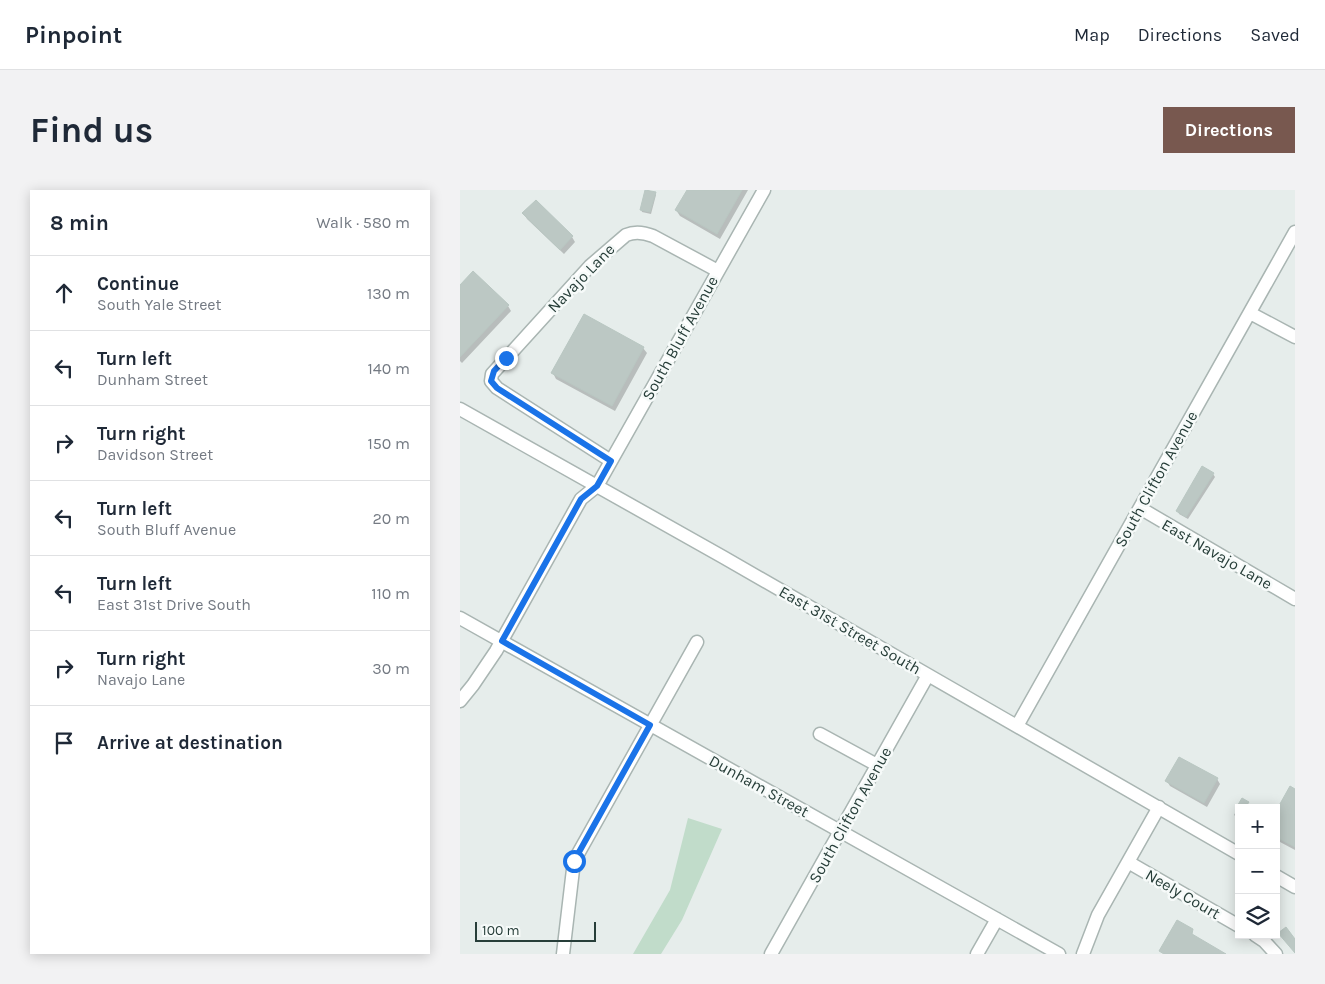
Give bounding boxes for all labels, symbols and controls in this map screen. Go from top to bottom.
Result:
text: Pinpoint [25,21,122,49]
text: Map [1074,24,1110,46]
text: Directions [1138,24,1222,46]
text: Saved [1250,24,1300,46]
button: Directions [1163,107,1295,153]
text: Find us [30,110,153,151]
text: 8 min [50,211,109,235]
text: Walk · 580 m [316,213,410,232]
street label: Navajo Lane [543,240,619,316]
text: Continue [97,273,179,295]
street label: South Bluff Avenue [638,273,722,403]
icon: ahead [50,279,78,307]
text: 130 m [367,284,410,303]
text: South Yale Street [97,295,222,314]
route end [495,347,518,370]
text: Turn left [97,348,172,370]
icon: left [50,354,78,382]
text: 140 m [368,359,410,378]
text: Dunham Street [97,370,208,389]
street label: South Clifton Avenue [1111,407,1201,551]
text: Turn right [97,423,186,445]
icon: right [50,429,78,457]
text: 150 m [367,434,410,453]
text: Davidson Street [97,445,213,464]
text: Turn left [97,498,172,520]
icon: left [50,504,78,532]
text: 20 m [372,509,410,528]
street label: East Navajo Lane [1158,515,1276,593]
text: South Bluff Avenue [97,520,236,539]
text: Turn left [97,573,172,595]
icon: left [50,579,78,607]
street label: East 31st Street South [776,582,924,678]
text: 110 m [371,584,410,603]
text: East 31st Drive South [97,595,251,614]
text: Turn right [97,648,186,670]
icon: right [50,654,78,682]
text: 30 m [372,659,410,678]
text: Navajo Lane [97,670,185,689]
icon: arrive [50,729,78,757]
text: Arrive at destination [97,732,283,754]
street label: South Clifton Avenue [805,743,895,887]
street label: Dunham Street [706,751,812,821]
map controls [1235,804,1280,939]
button: + [1235,804,1280,849]
button: − [1235,849,1280,894]
route start [563,850,586,873]
street label: Neely Court [1142,865,1224,923]
button: layers [1235,894,1280,939]
scale bar [475,919,596,942]
text: 100 m [482,922,520,939]

